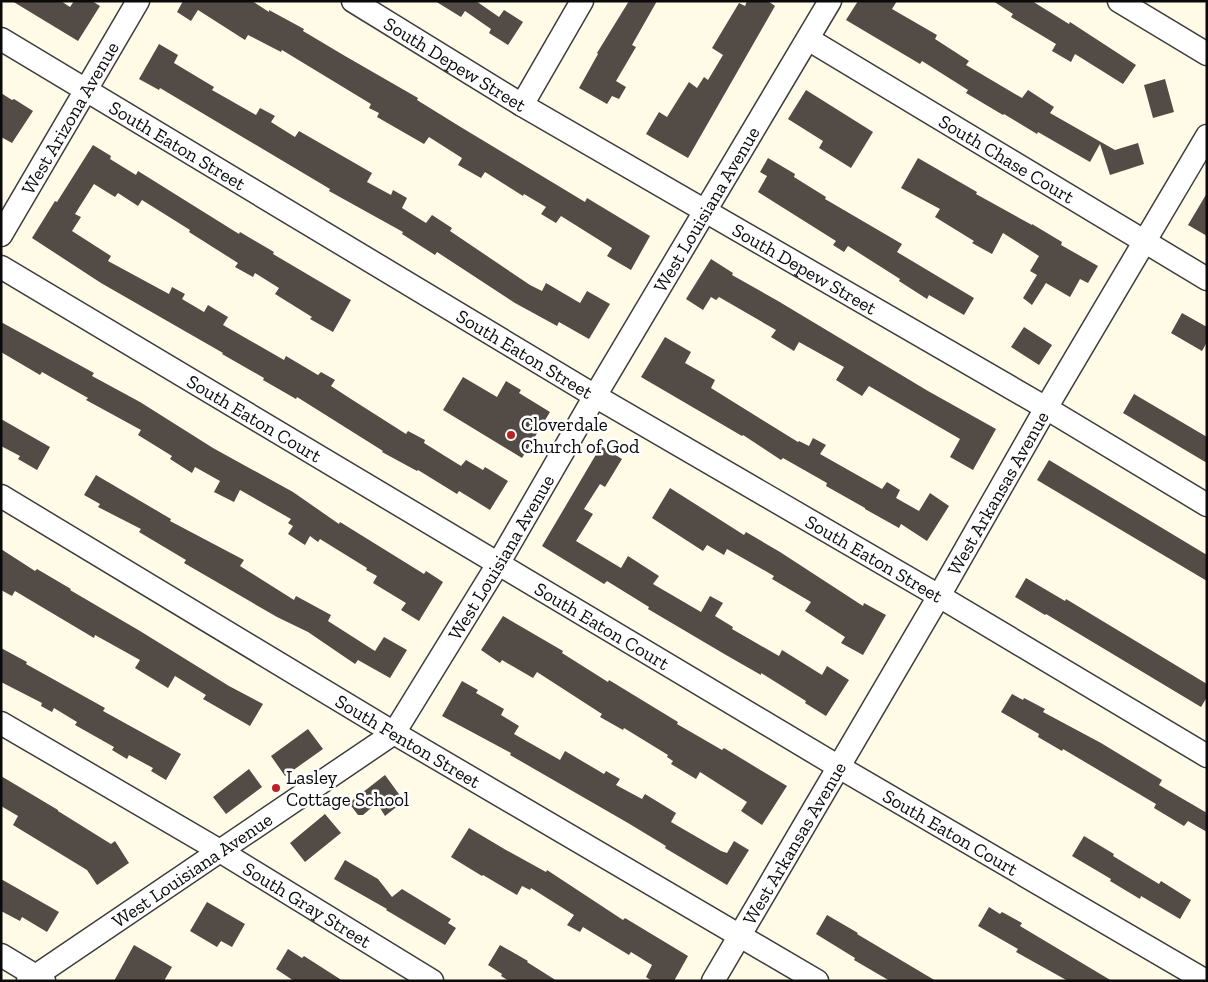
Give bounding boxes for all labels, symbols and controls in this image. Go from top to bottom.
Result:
street label: South Depew Street [380,12,530,116]
street label: West Arizona Avenue [16,37,123,198]
street label: South Eaton Street [105,95,250,195]
street label: South Chase Court [935,109,1079,208]
street label: West Louisiana Avenue [648,122,764,296]
street label: South Depew Street [729,218,881,319]
street label: South Eaton Street [452,304,597,404]
street label: South Eaton Court [183,369,326,467]
street label: West Arkansas Avenue [942,407,1053,579]
place label: Cloverdale Church of God [521,413,640,458]
marker: Cloverdale Church of God [505,429,517,441]
street label: West Louisiana Avenue [443,470,559,644]
street label: South Eaton Street [801,509,947,607]
street label: South Eaton Court [531,577,674,675]
street label: South Fenton Street [331,689,485,793]
street label: West Arkansas Avenue [737,757,851,929]
place label: Lasley Cottage School [286,766,409,811]
marker: Lasley Cottage School [270,782,282,794]
street label: South Eaton Court [879,784,1022,880]
street label: West Louisiana Avenue [107,807,276,932]
street label: South Gray Street [239,857,375,952]

